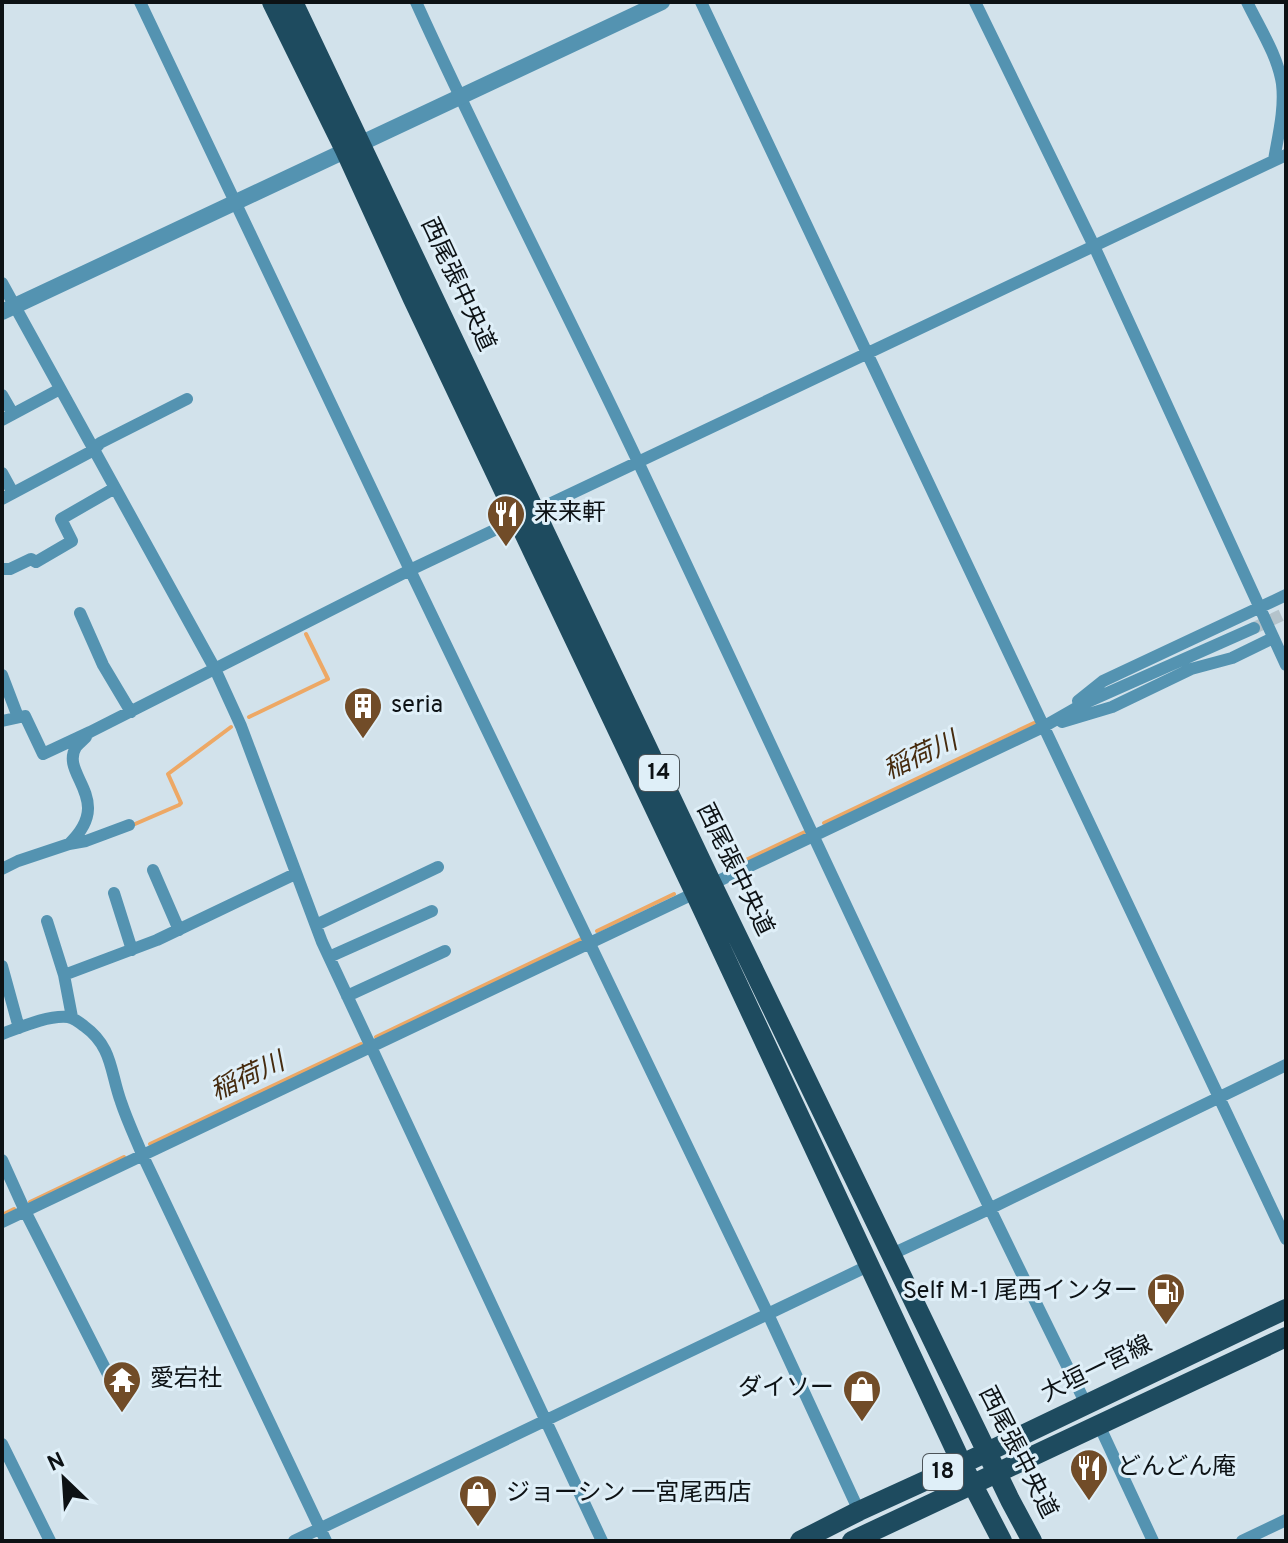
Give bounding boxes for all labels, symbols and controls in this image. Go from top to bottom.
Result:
street label: 西尾張中央道 [413,213,501,357]
restaurant icon: 来来軒 [485,493,527,548]
place label: 来来軒 [534,499,606,529]
building icon: seria [342,685,384,740]
place label: seria [391,691,443,721]
water label: 稲荷川 [879,724,966,788]
road number: 14 [639,755,679,791]
street label: 西尾張中央道 [689,799,779,941]
water label: 稲荷川 [206,1045,293,1109]
fuel station icon: Self M-1 尾西インター [1145,1271,1187,1326]
place label: Self M-1 尾西インター [903,1277,1138,1307]
street label: 大垣一宮線 [1036,1330,1158,1410]
temple icon: 愛宕社 [101,1359,143,1414]
place label: 愛宕社 [150,1365,222,1395]
shop icon: ダイソー [841,1368,883,1423]
place label: ダイソー [738,1374,834,1404]
street label: 西尾張中央道 [971,1382,1063,1524]
north arrow [24,1439,104,1519]
restaurant icon: どんどん庵 [1068,1447,1110,1502]
text: N [44,1448,69,1479]
place label: どんどん庵 [1117,1453,1236,1483]
road number: 18 [923,1454,963,1490]
shop icon: ジョーシン 一宮尾西店 [457,1473,499,1528]
place label: ジョーシン 一宮尾西店 [506,1479,751,1509]

